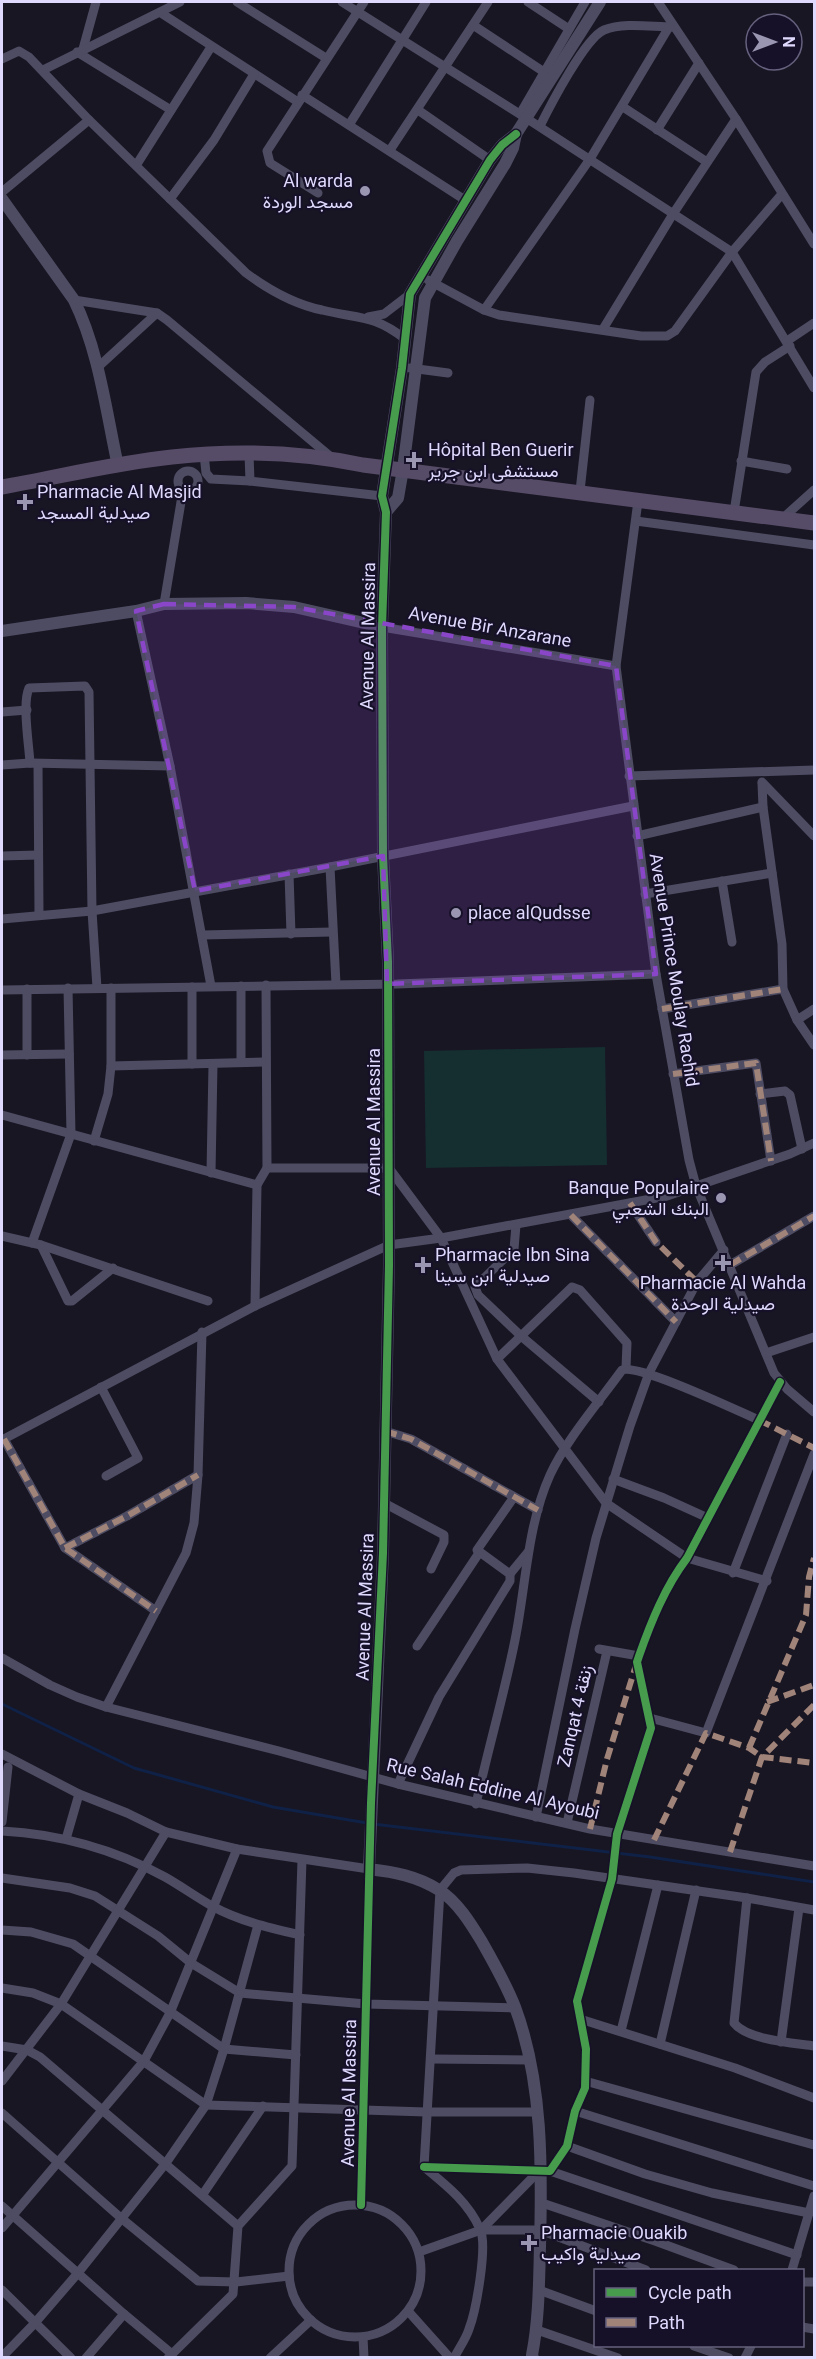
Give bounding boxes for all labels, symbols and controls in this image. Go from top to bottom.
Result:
north arrow [744,12,804,72]
text: N [779,36,798,48]
place label: Al warda مسجد الوردة [263,170,353,213]
marker: Al warda مسجد الوردة [358,184,372,198]
place label: Hôpital Ben Guerir مستشفى ابن جرير [427,439,574,482]
marker: Hôpital Ben Guerir مستشفى ابن جرير [405,451,423,469]
place label: Pharmacie Al Masjid صيدلية المسجد [37,481,202,523]
marker: Pharmacie Al Masjid صيدلية المسجد [18,495,32,509]
street label: Avenue Al Massira [356,562,379,710]
street label: Avenue Bir Anzarane [407,602,573,651]
street label: Avenue Prince Moulay Rachid [646,852,703,1088]
place label: place alQudsse [468,902,590,923]
marker: place alQudsse [449,906,463,920]
street label: Avenue Al Massira [363,1048,384,1196]
place label: Banque Populaire البنك الشعبي [568,1177,709,1224]
marker: Banque Populaire البنك الشعبي [714,1191,728,1205]
place label: Pharmacie Ibn Sina صيدلية ابن سينا [435,1244,590,1287]
marker: Pharmacie Al Wahda صيدلية الوحدة [716,1256,730,1270]
marker: Pharmacie Ibn Sina صيدلية ابن سينا [416,1258,430,1272]
place label: Pharmacie Al Wahda صيدلية الوحدة [640,1272,806,1315]
street label: Avenue Al Massira [351,1533,378,1681]
street label: Zanqat 4 زنقة [553,1663,597,1769]
street label: Rue Salah Eddine Al Ayoubi [385,1754,602,1823]
street label: Avenue Al Massira [337,2019,360,2167]
place label: Pharmacie Ouakib صيدلية واكيب [541,2222,687,2265]
marker: Pharmacie Ouakib صيدلية واكيب [522,2236,536,2250]
legend [594,2269,804,2347]
text: Cycle path [648,2282,732,2303]
text: Path [648,2312,685,2333]

